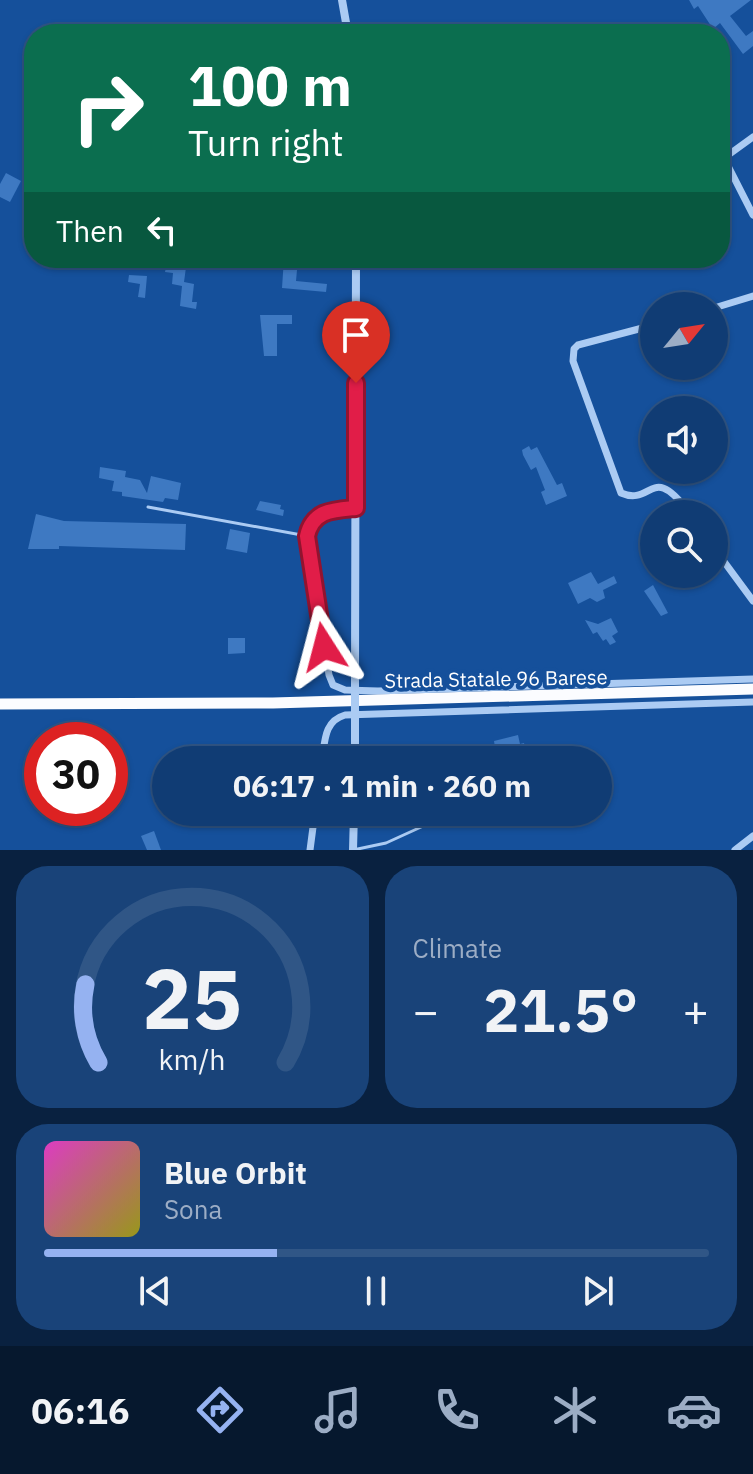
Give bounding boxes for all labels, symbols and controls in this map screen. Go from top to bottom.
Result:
text: 100 m [188,49,352,121]
icon: right [56,56,160,160]
text: Turn right [188,119,344,166]
icon: left [140,208,184,252]
text: Then [56,211,124,250]
north arrow [640,292,728,380]
map controls [640,292,728,588]
pin [322,301,390,383]
icon: arrive [334,313,378,357]
button: sound [640,396,728,484]
button: search [640,500,728,588]
position arrow [282,605,366,689]
street label: Strada Statale 96 Barese [384,663,608,694]
speed limit sign: 30 [24,722,128,826]
text: 06:17 · 1 min · 260 m [233,766,531,805]
text: Climate [413,931,502,965]
text: 25 [142,944,242,1052]
text: 21.5° [483,970,638,1049]
text: − [413,982,439,1039]
text: + [683,982,709,1039]
text: km/h [159,1041,226,1078]
text: Blue Orbit [164,1153,307,1192]
text: Sona [164,1192,222,1226]
icon: previous [133,1269,177,1313]
icon: pause [354,1269,398,1313]
icon: next [576,1269,620,1313]
icon: directions [192,1382,248,1438]
icon: music [310,1382,366,1438]
icon: phone [429,1382,485,1438]
icon: climate [547,1382,603,1438]
icon: car [666,1382,722,1438]
text: 06:16 [31,1387,130,1434]

